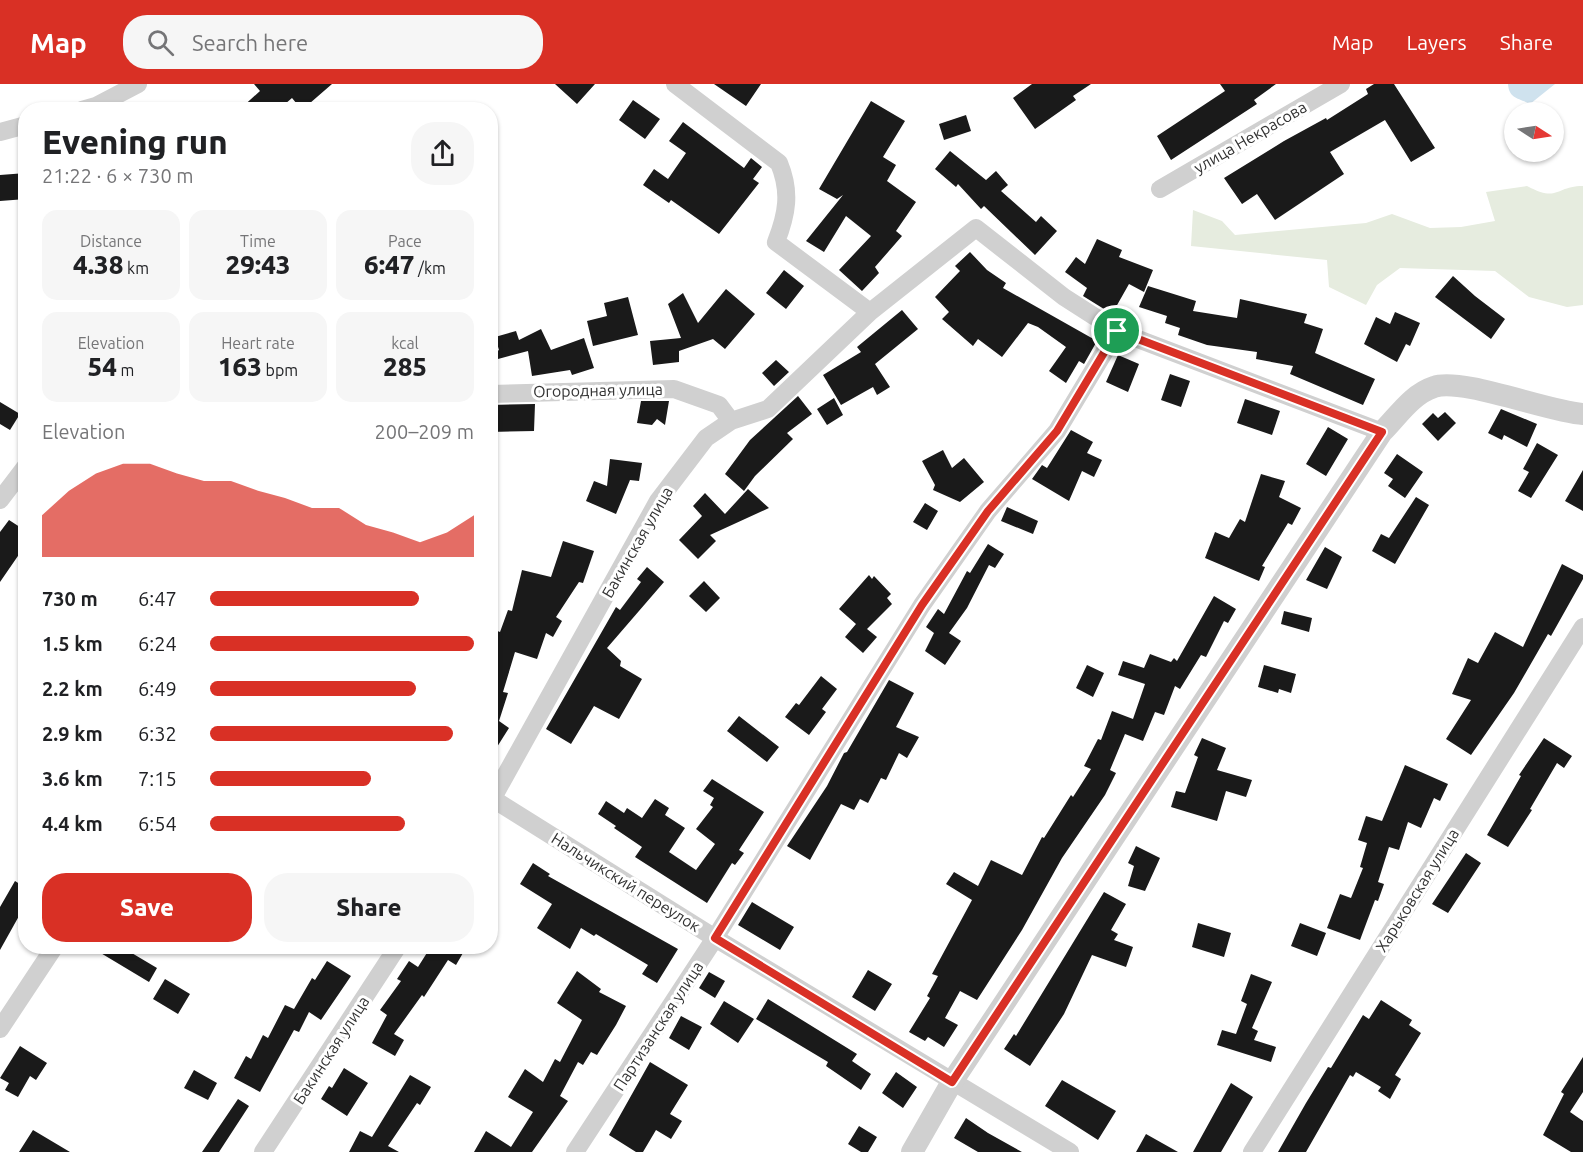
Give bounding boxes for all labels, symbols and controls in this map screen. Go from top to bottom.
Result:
search box [123,15,543,69]
icon: search [144,26,177,59]
text: Map [30,27,87,58]
text: Search here [192,30,308,55]
text: Map [1332,30,1373,54]
text: Layers [1406,30,1467,54]
text: Share [1500,30,1553,54]
street label: улица Некрасова [1190,97,1310,177]
north arrow [1504,102,1564,162]
map controls [1504,102,1564,162]
button: share [411,122,474,185]
text: Evening run [42,123,228,160]
text: 21:22 · 6 × 730 m [42,164,194,187]
text: Distance [80,232,142,250]
text: Time [240,232,276,250]
text: Pace [388,232,422,250]
text: 4.38 [73,250,123,279]
text: 29:43 [225,250,291,279]
text: 6:47 [364,250,414,279]
text: km [123,259,149,277]
text: /km [414,259,446,277]
pin [1091,305,1142,356]
icon: arrive [1100,314,1133,347]
text: Elevation [78,334,144,352]
text: Heart rate [221,334,295,352]
text: kcal [391,334,419,352]
text: 54 [88,352,117,381]
text: 163 [218,352,262,381]
text: 285 [383,352,427,381]
text: m [117,361,134,379]
text: bpm [262,361,298,379]
street label: Огородная улица [533,380,663,400]
text: Elevation [42,420,125,443]
text: 200–209 m [375,420,474,443]
street label: Бакинская улица [598,483,676,601]
text: 730 m [42,587,98,610]
text: 6:47 [138,587,177,610]
text: 1.5 km [42,632,103,655]
text: 6:24 [138,632,177,655]
text: 2.2 km [42,677,103,700]
text: 6:49 [138,677,177,700]
text: 2.9 km [42,722,103,745]
text: 6:32 [138,722,177,745]
text: 3.6 km [42,767,103,790]
text: 7:15 [138,767,177,790]
text: 4.4 km [42,812,103,835]
text: 6:54 [138,812,177,835]
street label: Харьковская улица [1372,825,1462,955]
street label: Нальчикский переулок [548,829,704,935]
button: Save [42,873,252,942]
button: Share [264,873,474,942]
street label: Партизанская улица [609,958,707,1094]
street label: Бакинская улица [289,993,373,1107]

